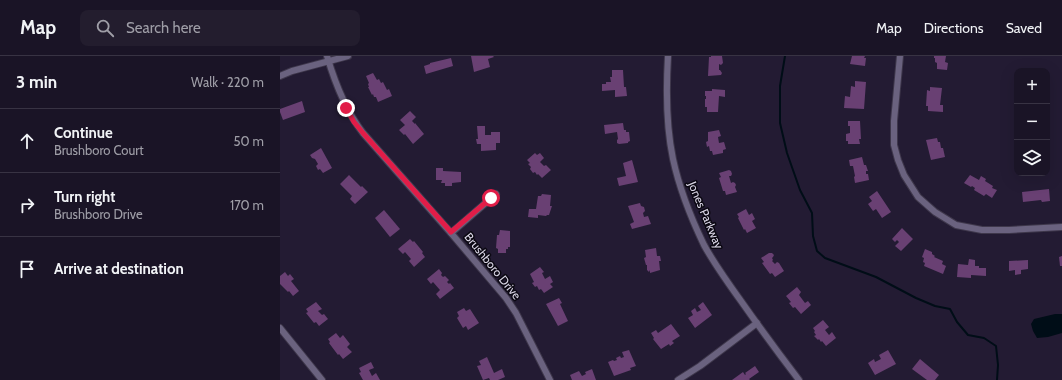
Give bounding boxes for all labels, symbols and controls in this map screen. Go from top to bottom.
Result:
search box [80,10,360,46]
text: Map [20,16,56,39]
icon: search [94,17,116,39]
text: Search here [126,19,201,37]
text: Map [876,19,902,37]
text: Directions [924,19,984,37]
text: Saved [1006,19,1042,37]
map controls [1014,68,1050,176]
button: + [1014,68,1050,104]
text: 3 min [16,72,57,92]
text: Walk · 220 m [191,74,264,90]
route end [337,99,355,117]
button: − [1014,104,1050,140]
text: Continue [54,124,113,142]
icon: ahead [16,130,38,152]
text: 50 m [234,133,264,149]
button: layers [1014,140,1050,176]
text: Brushboro Court [54,142,144,158]
street label: Jones Parkway [685,178,727,251]
text: Turn right [54,188,115,206]
route start [482,189,500,207]
icon: right [16,194,38,216]
text: 170 m [230,197,264,213]
text: Brushboro Drive [54,206,143,222]
street label: Brushboro Drive [461,230,525,302]
icon: arrive [16,258,38,280]
text: Arrive at destination [54,260,184,278]

